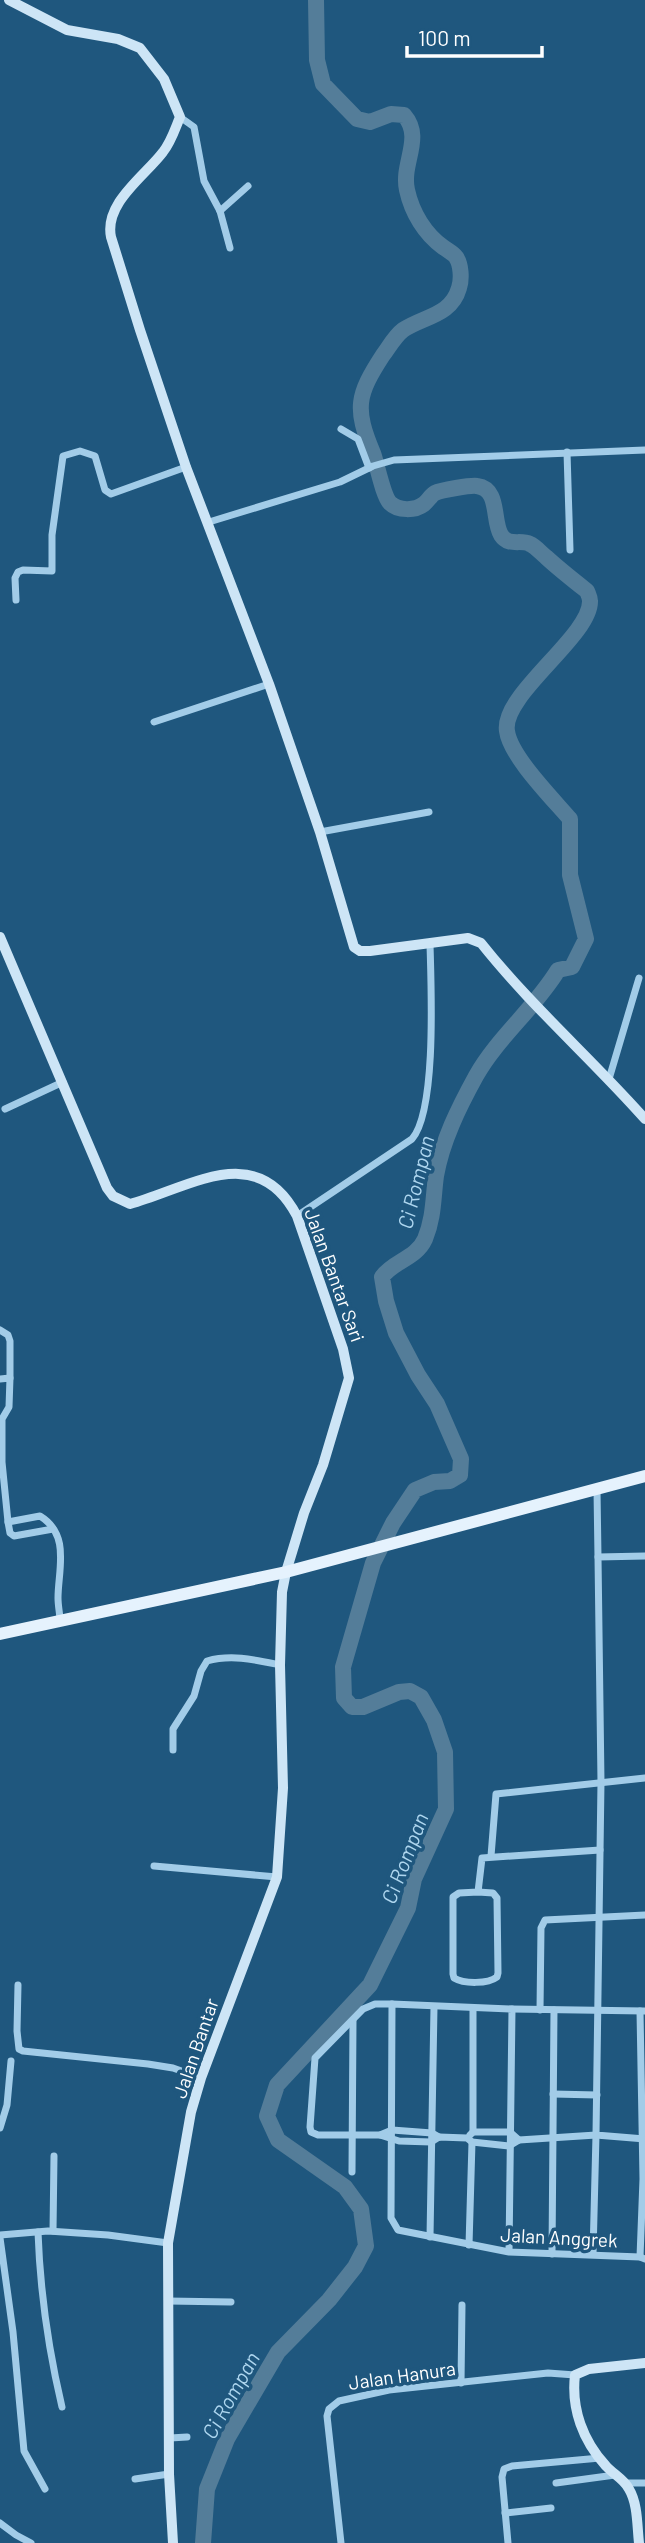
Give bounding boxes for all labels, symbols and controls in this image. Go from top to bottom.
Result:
scale bar [407,14,542,58]
text: 100 m [418,25,471,50]
water label: Ci Rompan [391,1133,439,1231]
street label: Jalan Bantar Sari [300,1205,370,1345]
water label: Ci Rompan [375,1809,433,1907]
street label: Jalan Bantar [167,1995,223,2101]
street label: Jalan Anggrek [500,2222,618,2252]
water label: Ci Rompan [196,2347,264,2443]
street label: Jalan Hanura [347,2356,457,2394]

